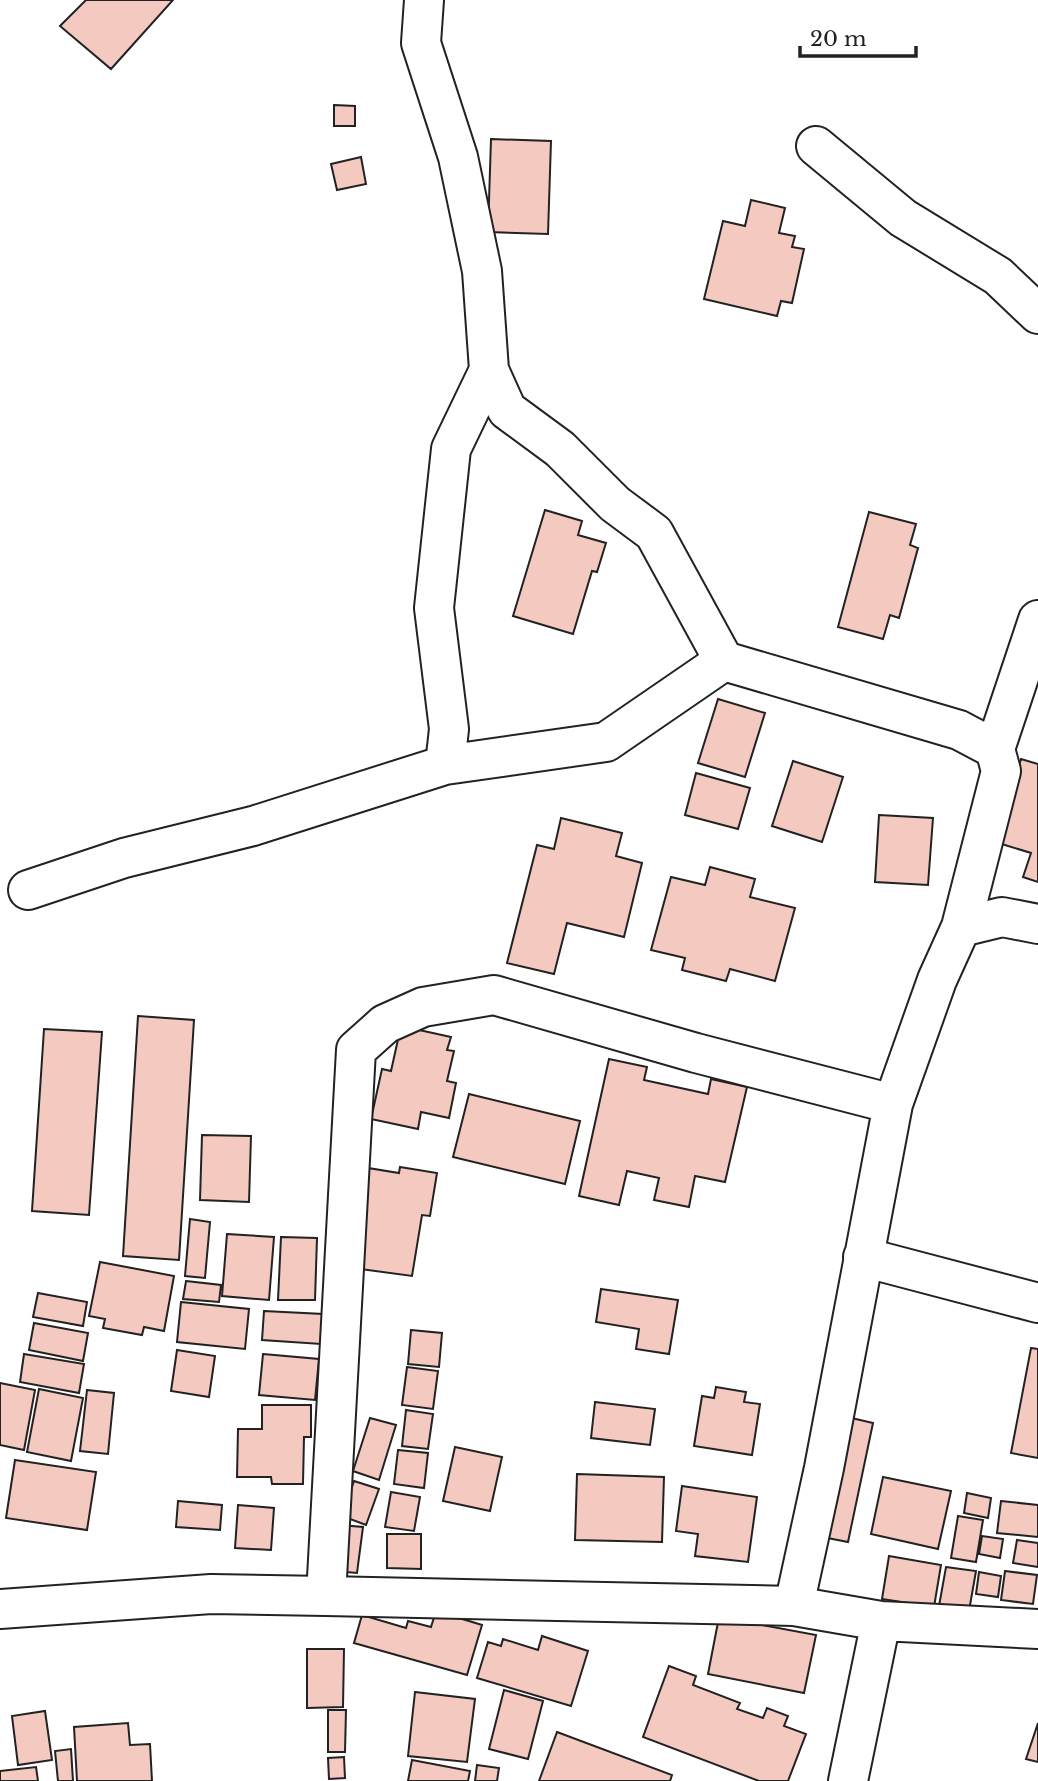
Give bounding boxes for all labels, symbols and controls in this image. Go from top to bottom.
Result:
scale bar [800,14,916,58]
text: 20 m [810,26,867,52]

